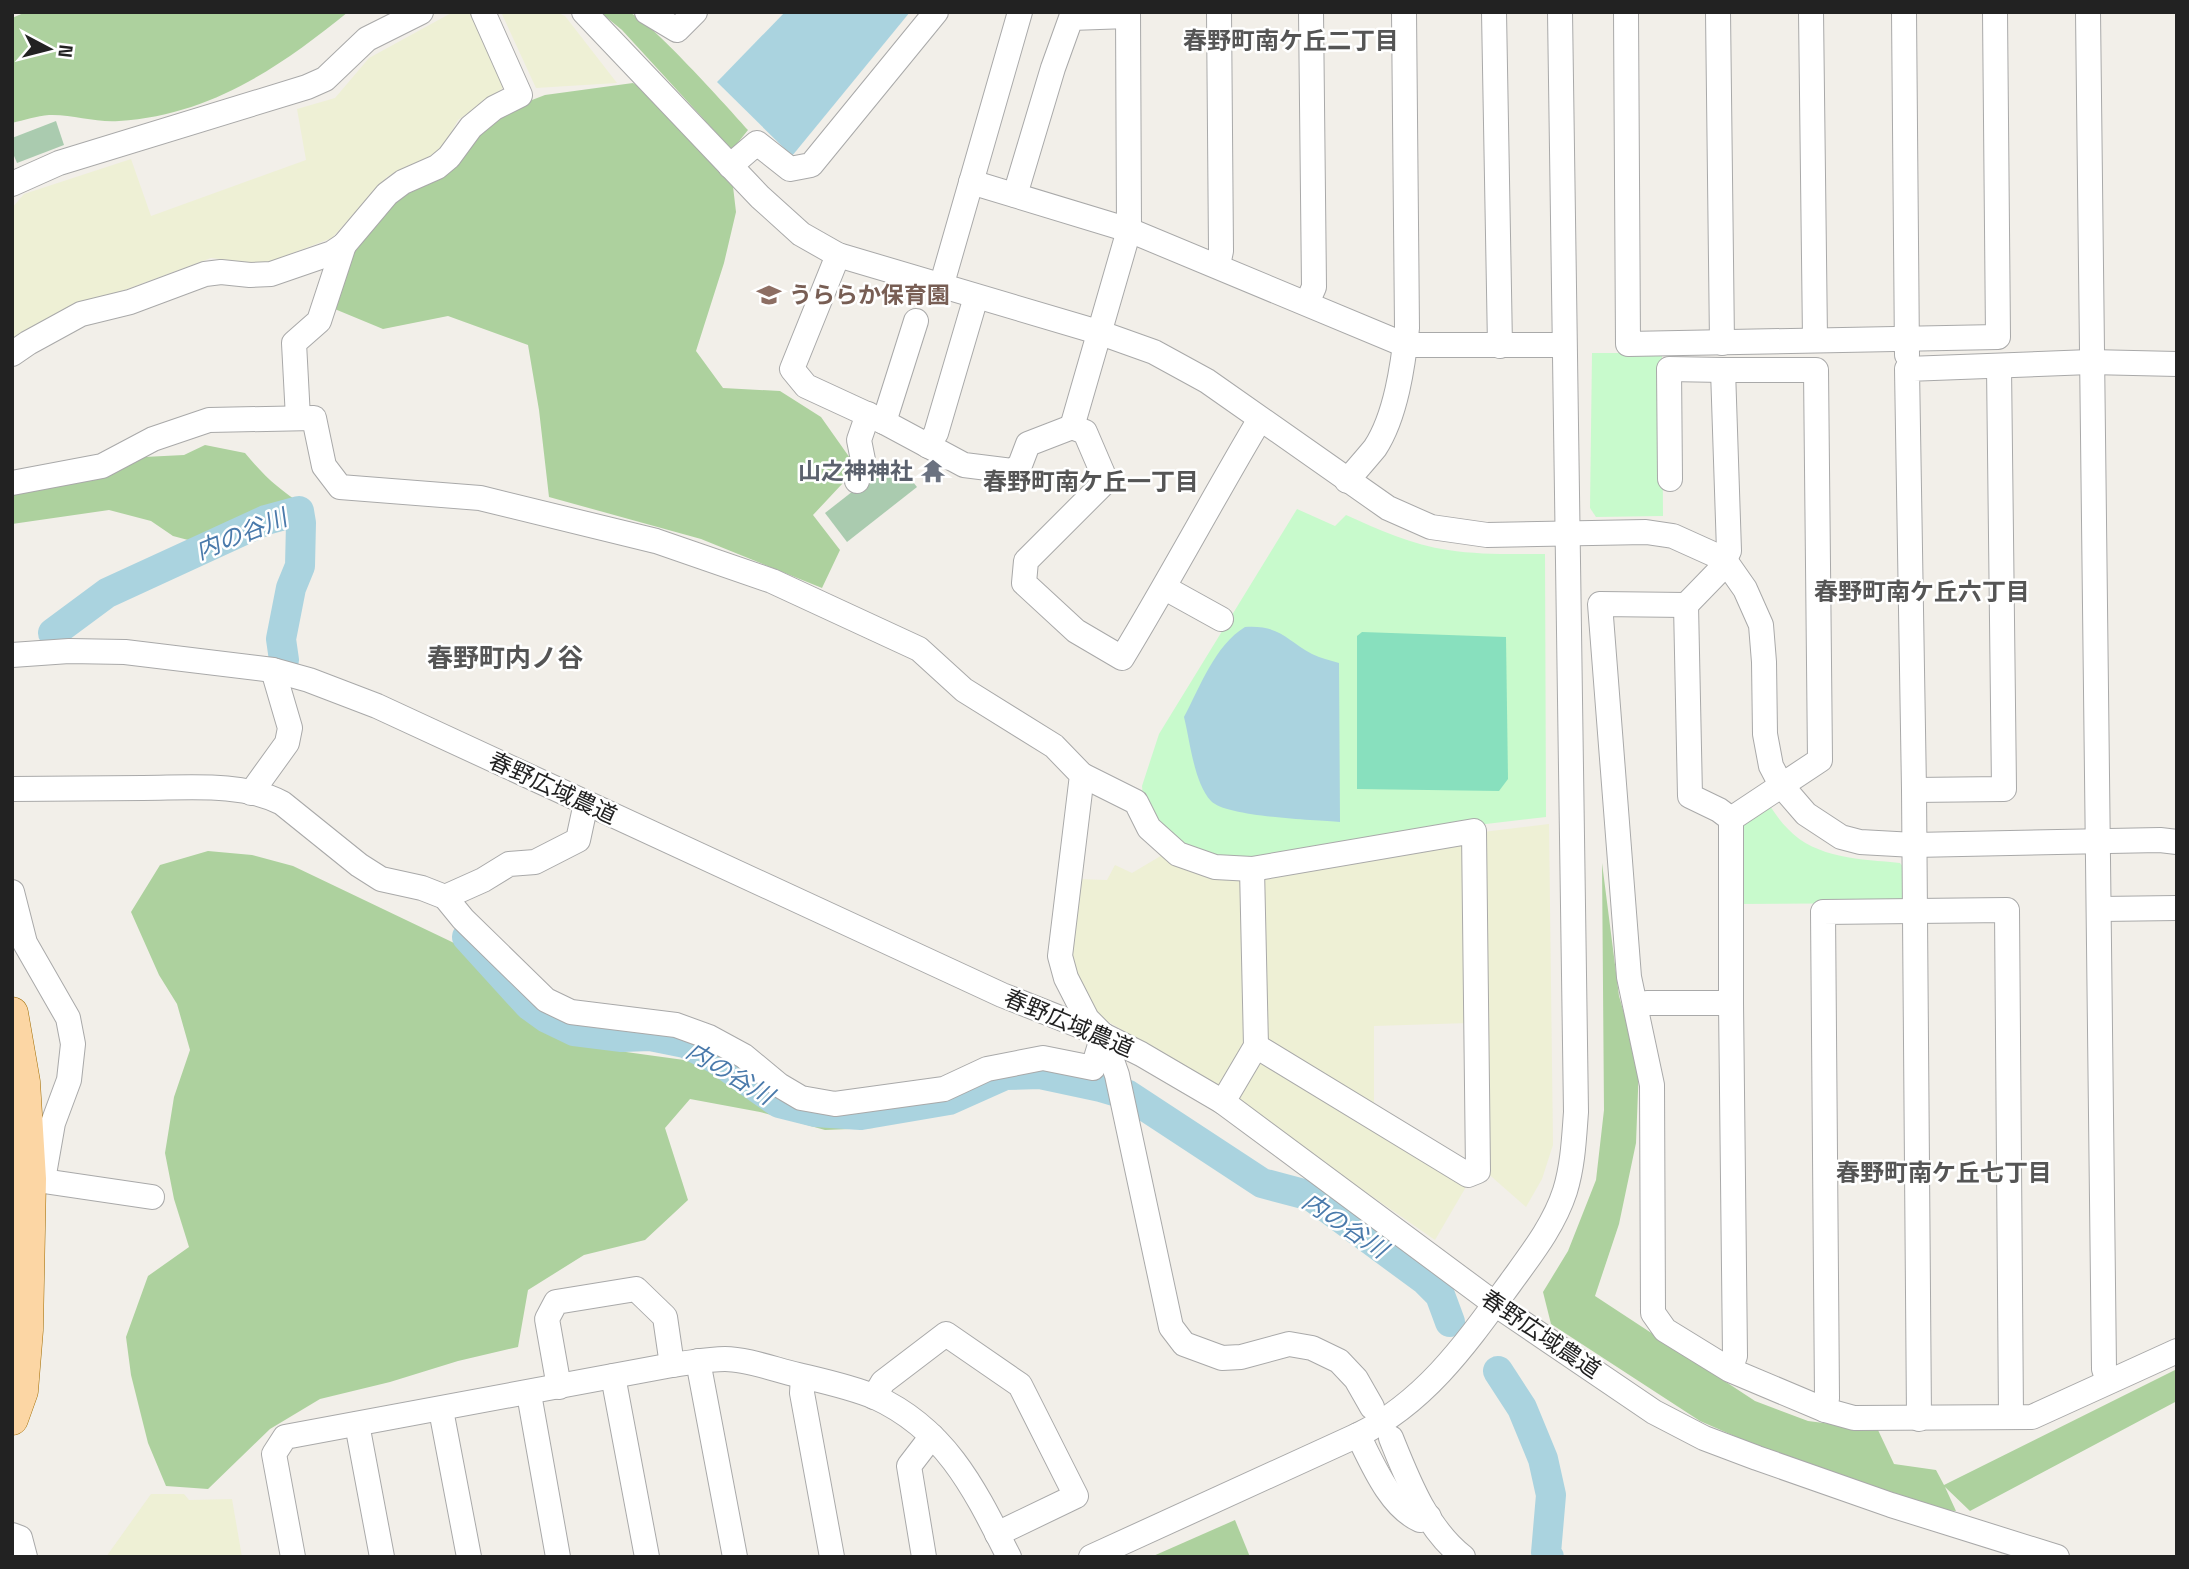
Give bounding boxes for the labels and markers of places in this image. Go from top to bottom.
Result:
place label: うららか保育園 [789,280,950,310]
school or university icon: うららか保育園 [755,281,783,309]
place label: 山之神神社 [798,456,913,486]
temple icon: 山之神神社 [919,457,947,485]

